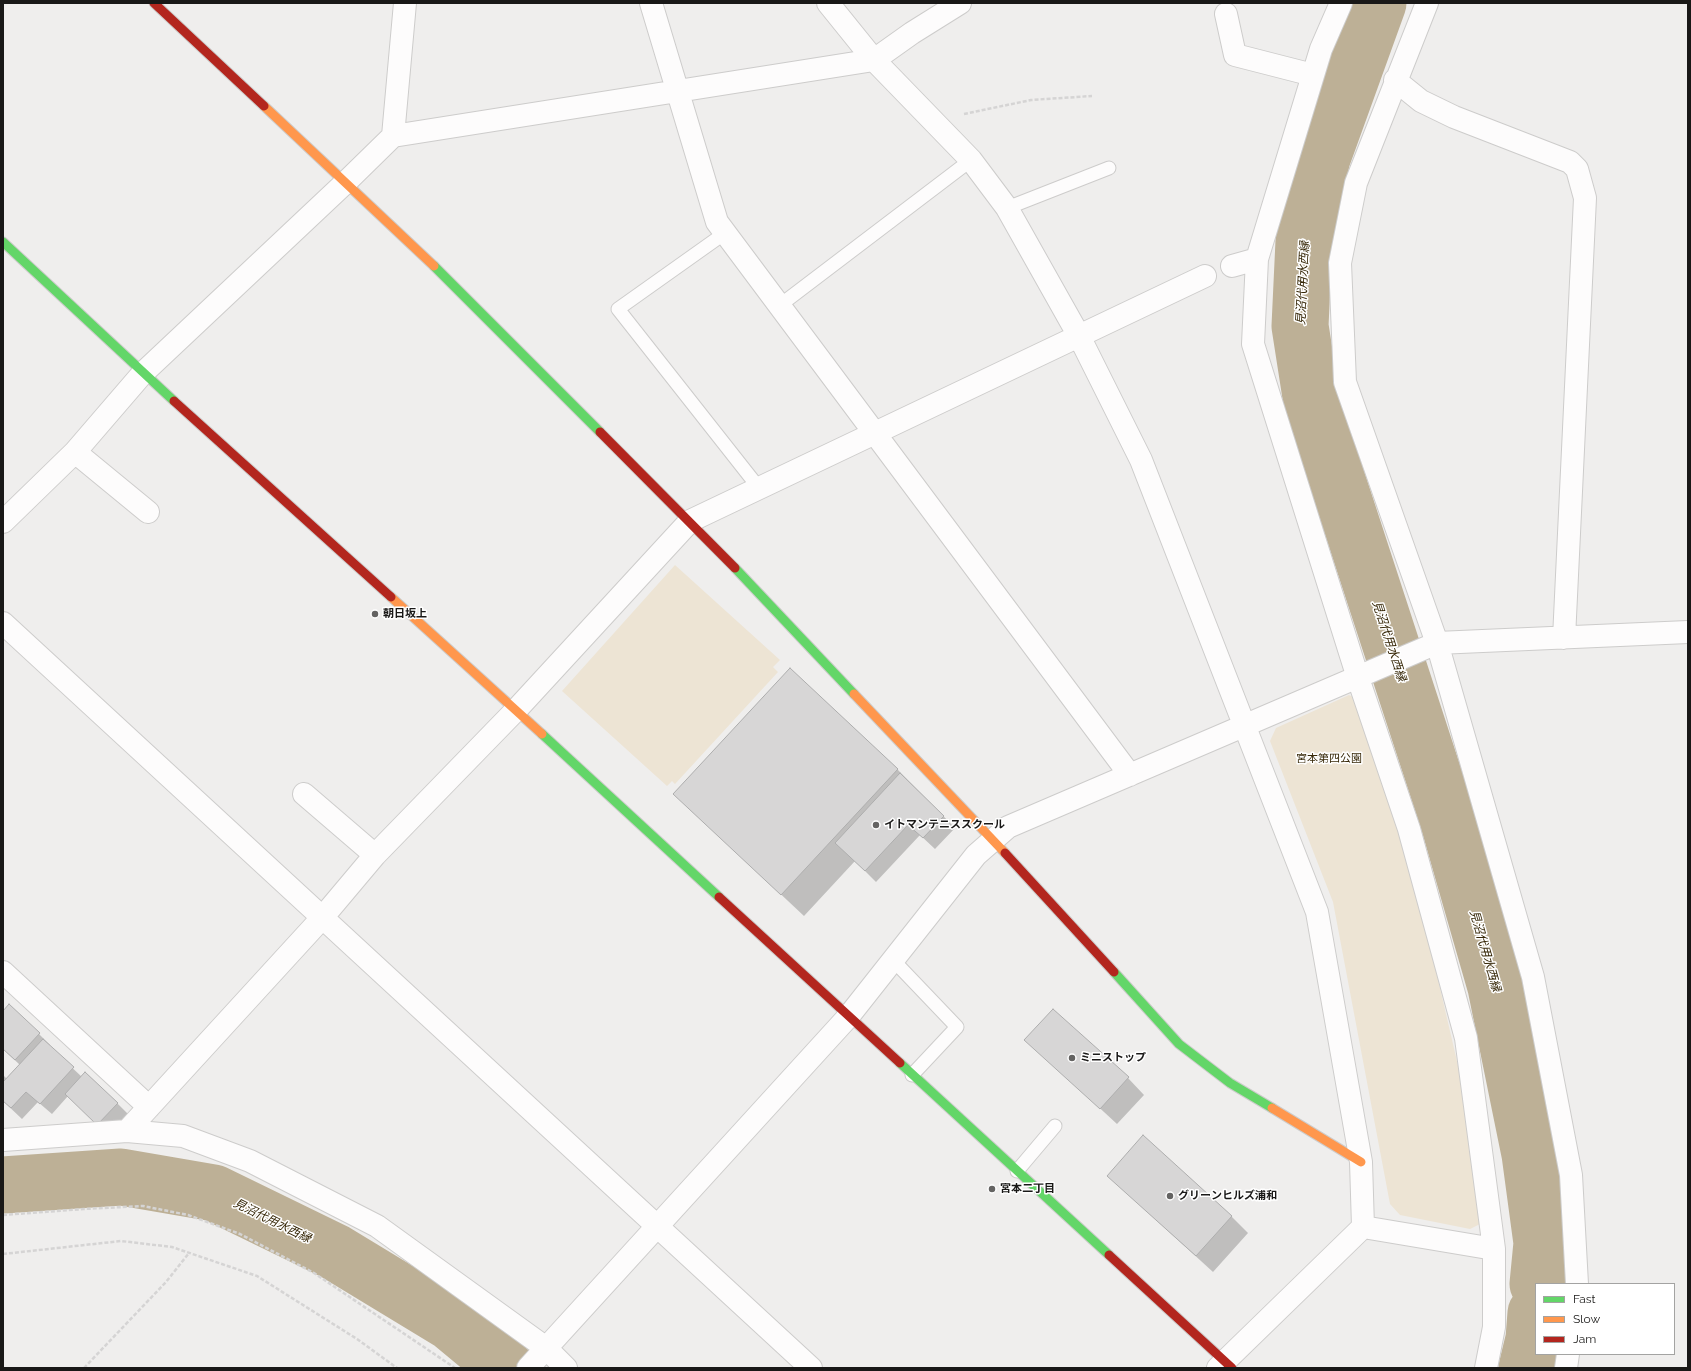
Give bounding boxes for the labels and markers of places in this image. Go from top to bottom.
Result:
place label: 朝日坂上 [383,607,427,621]
marker: 朝日坂上 [370,609,380,619]
place label: イトマンテニススクール [884,818,1005,832]
marker: イトマンテニススクール [871,820,881,830]
place label: ミニストップ [1080,1051,1146,1065]
marker: ミニストップ [1067,1053,1077,1063]
place label: 宮本二丁目 [1000,1182,1055,1196]
marker: 宮本二丁目 [987,1184,997,1194]
place label: グリーンヒルズ浦和 [1178,1189,1277,1203]
marker: グリーンヒルズ浦和 [1165,1191,1175,1201]

